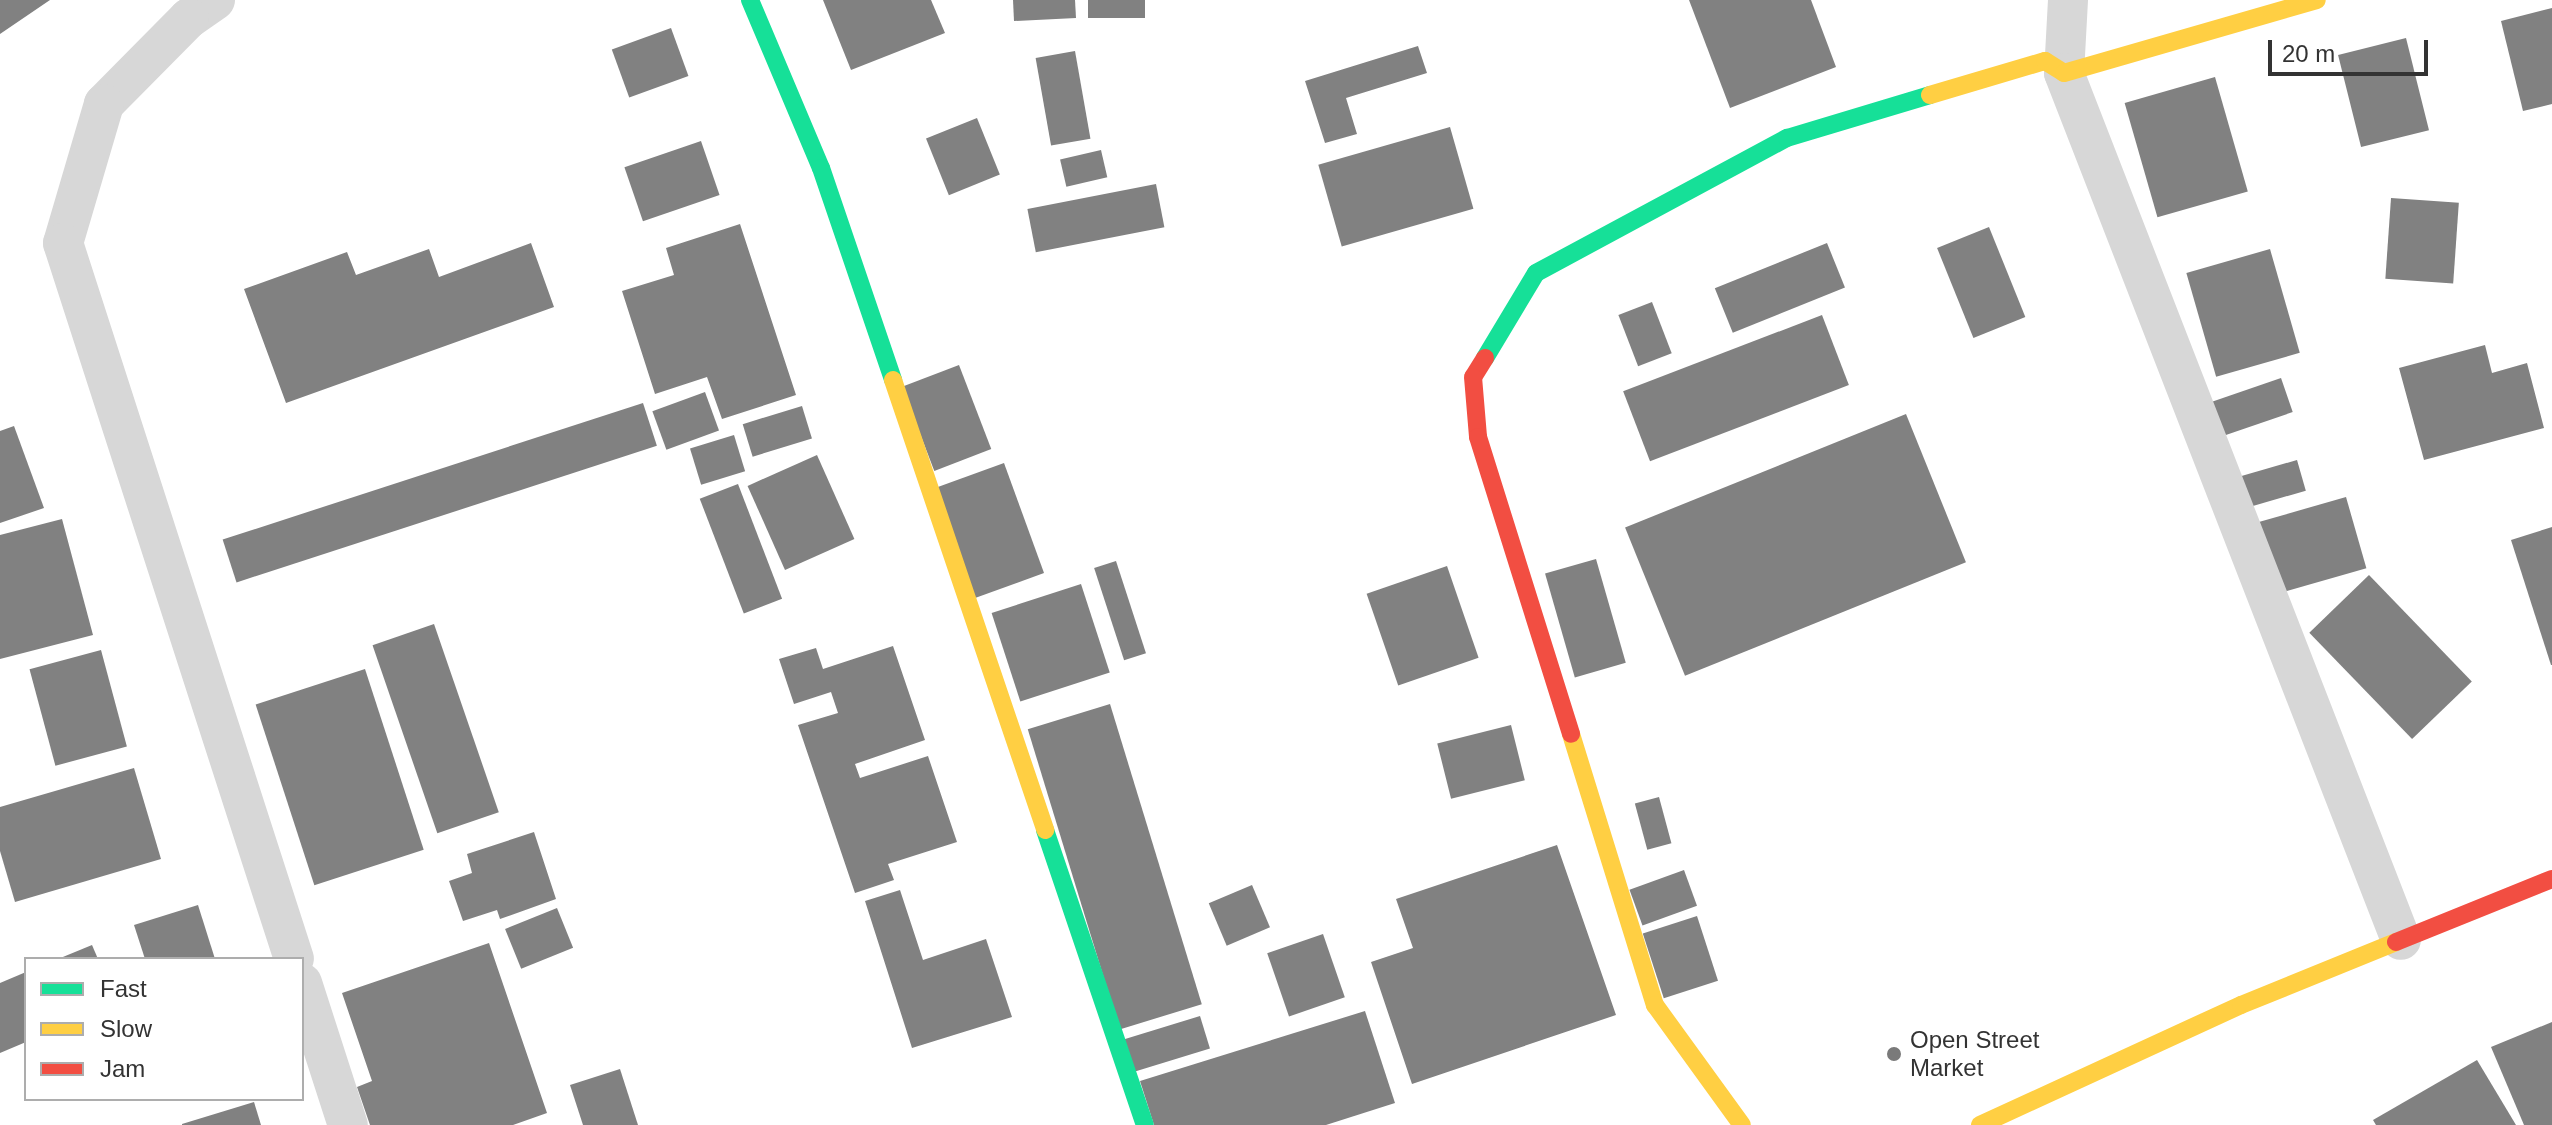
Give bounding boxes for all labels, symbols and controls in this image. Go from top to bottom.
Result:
scale bar [2272,24,2432,74]
text: 20 m [2282,40,2335,67]
legend [24,957,304,1101]
text: Fast [100,975,147,1002]
text: Slow [100,1015,152,1042]
place label: Open Street Market [1910,1026,2039,1082]
marker: Open Street Market [1885,1045,1903,1063]
text: Jam [100,1055,145,1082]

